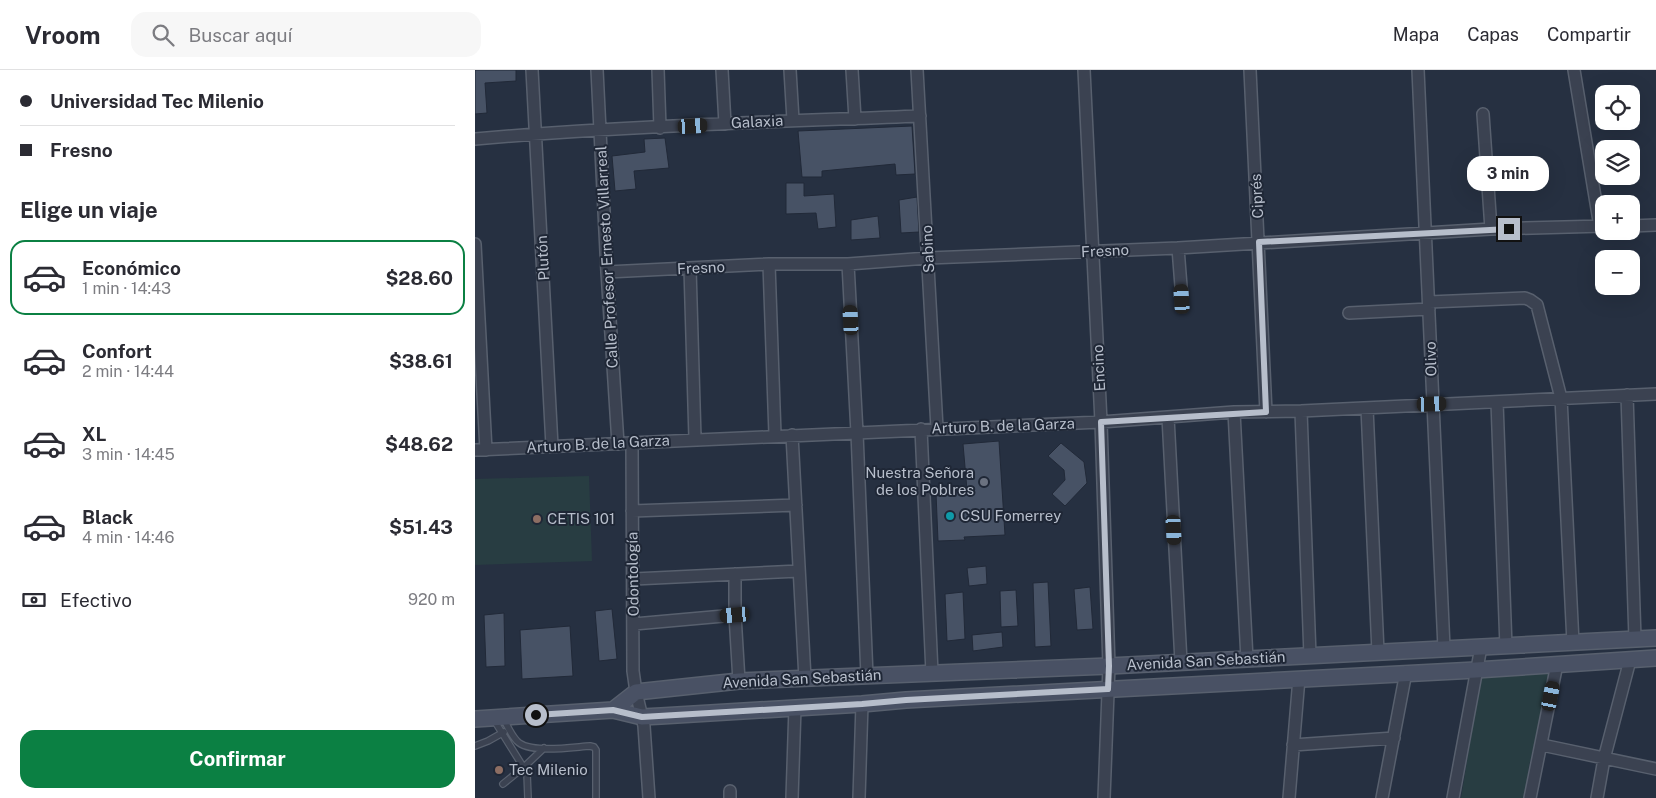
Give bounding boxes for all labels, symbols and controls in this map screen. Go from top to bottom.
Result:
search box [131,12,481,57]
text: Vroom [25,21,101,49]
icon: search [149,21,177,49]
text: Buscar aquí [189,24,292,46]
text: Mapa [1393,24,1439,45]
text: Capas [1467,24,1519,45]
text: Compartir [1547,24,1631,45]
map controls [1595,85,1640,295]
button: locate [1595,85,1640,130]
text: Universidad Tec Milenio [50,90,264,112]
street label: Galaxia [730,112,784,131]
car [677,118,708,134]
text: Fresno [50,139,113,161]
button: layers [1595,140,1640,185]
street label: Calle Profesor Ernesto Villarreal [592,145,621,369]
callout: 3 min [1468,156,1550,192]
text: 3 min [1487,164,1529,183]
street label: Ciprés [1247,173,1266,219]
button: + [1595,195,1640,240]
text: Elige un viaje [20,197,158,223]
route end [1498,218,1520,240]
street label: Sabino [918,225,937,274]
street label: Plutón [533,235,552,281]
street label: Fresno [1081,241,1129,260]
button: − [1595,250,1640,295]
icon: car [22,255,67,300]
text: Económico [82,257,181,279]
street label: Fresno [677,258,725,277]
text: $28.60 [385,267,453,289]
text: 1 min · 14:43 [82,279,171,298]
car [1173,284,1190,314]
car [842,305,859,335]
icon: car [22,338,67,383]
text: Confort [82,340,152,362]
street label: Olivo [1421,341,1440,377]
street label: Encino [1089,344,1108,392]
text: $38.61 [389,350,453,372]
text: 2 min · 14:44 [82,362,174,381]
car [1416,396,1447,412]
street label: Arturo B. de la Garza [931,414,1075,437]
icon: car [22,421,67,466]
text: XL [82,423,107,445]
street label: Arturo B. de la Garza [526,431,670,456]
text: $48.62 [385,433,453,455]
text: 3 min · 14:45 [82,445,175,464]
place label: Nuestra Señora de los Poblres [865,464,974,498]
marker: Nuestra Señora de los Poblres [978,476,990,488]
icon: car [22,504,67,549]
text: Black [82,506,133,528]
place label: CSU Fomerrey [960,507,1061,524]
place label: CETIS 101 [547,510,615,527]
marker: CSU Fomerrey [944,510,956,522]
marker: CETIS 101 [531,513,543,525]
car [1165,515,1182,545]
text: $51.43 [389,516,453,538]
text: 4 min · 14:46 [82,528,175,547]
street label: Odontología [623,532,642,616]
icon: cash [20,586,48,614]
text: Efectivo [60,589,132,611]
text: 920 m [408,590,455,609]
car [719,606,750,624]
street label: Avenida San Sebastián [1126,648,1286,673]
street label: Avenida San Sebastián [722,666,882,691]
car [1540,680,1561,712]
route start [525,704,547,726]
button: Confirmar [20,730,455,788]
place label: Tec Milenio [509,761,588,778]
marker: Tec Milenio [493,764,505,776]

